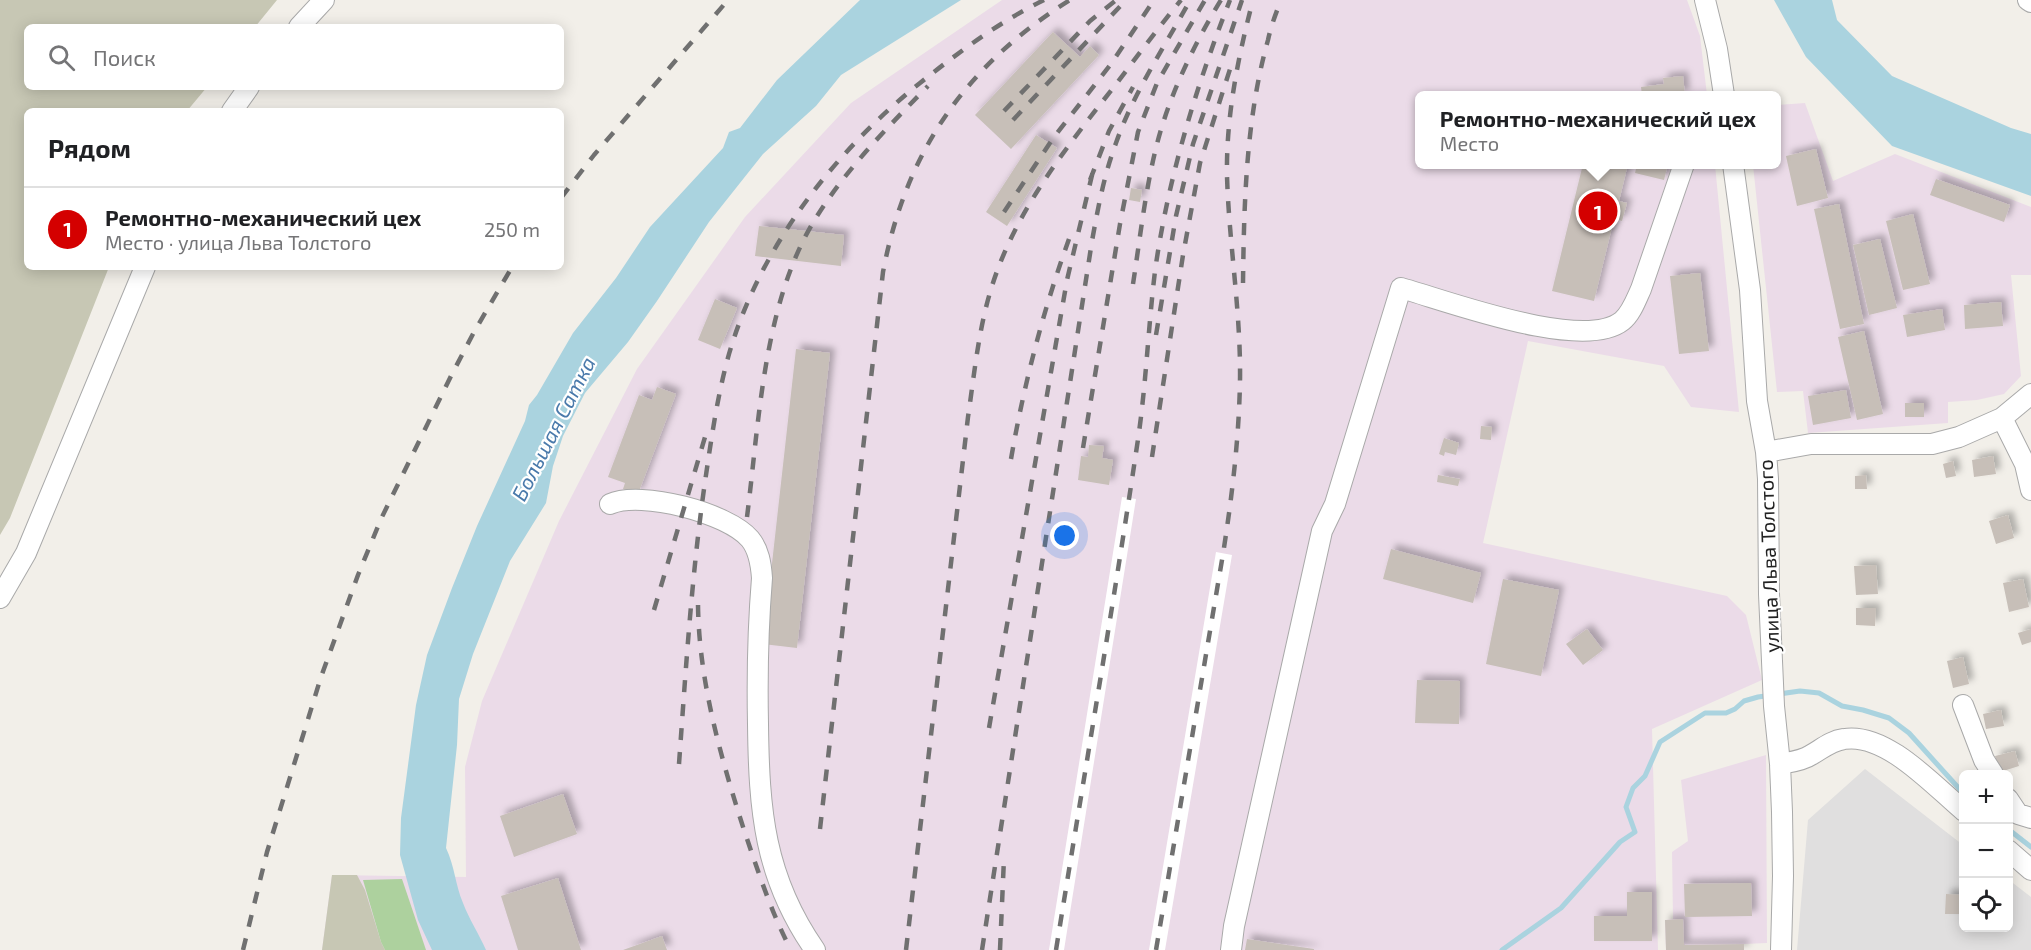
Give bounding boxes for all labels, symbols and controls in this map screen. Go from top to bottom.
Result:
search box [24,24,564,90]
icon: search [45,41,78,74]
text: Поиск [93,44,156,70]
popup [1415,91,1781,169]
text: Ремонтно-механический цех [1440,105,1756,131]
text: Место [1440,131,1499,155]
text: Рядом [48,132,131,163]
pin: 1 [1578,188,1618,234]
text: Ремонтно-механический цех [105,204,421,230]
text: 1 [63,217,72,241]
text: 250 m [484,217,540,241]
text: Место · улица Льва Толстого [105,230,371,254]
water label: Большая Сатка [506,352,600,505]
street label: улица Льва Толстого [1753,459,1784,653]
your location [1050,521,1079,550]
map controls [1959,770,2013,932]
button: + [1959,770,2013,824]
button: − [1959,824,2013,878]
button: locate [1959,878,2013,932]

